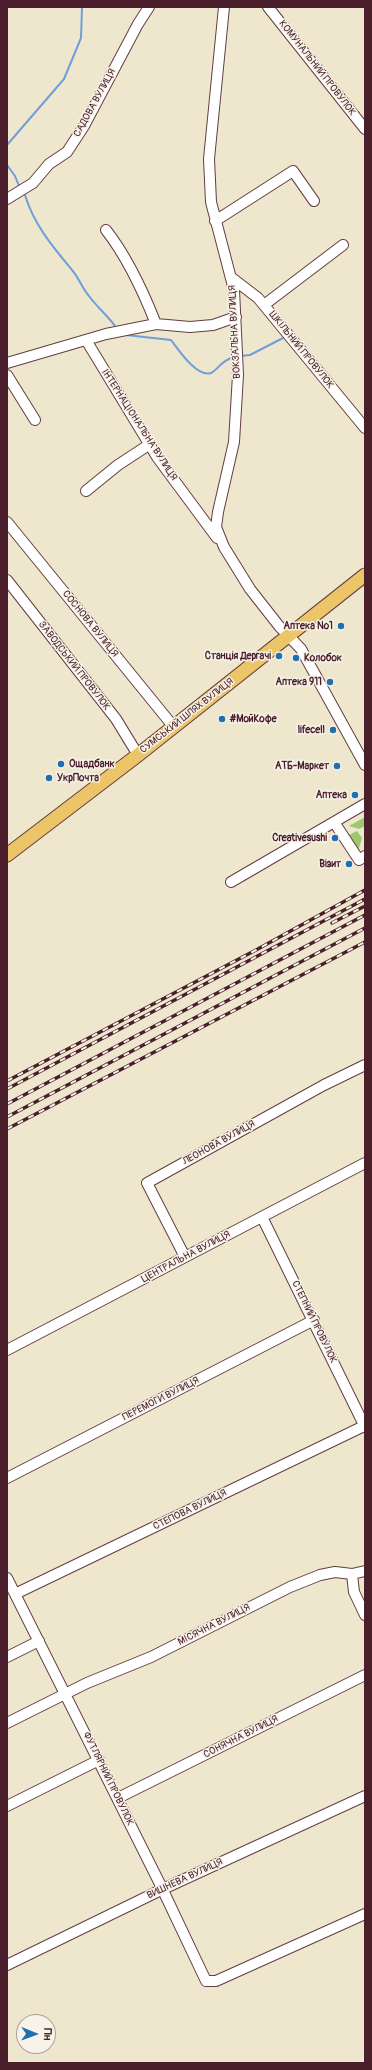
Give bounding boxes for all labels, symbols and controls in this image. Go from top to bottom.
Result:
street label: КОМУНАЛЬНИЙ ПРОВУЛОК [276,18,358,118]
street label: САДОВА ВУЛИЦЯ [71,67,119,139]
street label: ВОКЗАЛЬНА ВУЛИЦЯ [227,285,243,379]
street label: ШКІЛЬНИЙ ПРОВУЛОК [266,309,336,391]
street label: ІНТЕРНАЦІОНАЛЬНА ВУЛИЦЯ [98,367,180,483]
street label: СОСНОВА ВУЛИЦЯ [59,588,121,660]
street label: ЗАВОДСЬКИЙ ПРОВУЛОК [36,619,112,713]
place label: Аптека №1 [283,620,333,632]
marker: Аптека №1 [336,621,346,631]
place label: Станція Дергачі [205,650,271,662]
marker: Станція Дергачі [274,651,284,661]
place label: Колобок [304,652,342,664]
marker: Колобок [291,653,301,663]
street label: СУМСЬКИЙ ШЛЯХ ВУЛИЦЯ [138,676,236,756]
place label: Аптека 911 [276,676,322,688]
marker: Аптека 911 [325,677,335,687]
place label: #МойКофе [230,713,277,725]
marker: #МойКофе [217,714,227,724]
place label: lifecell [298,724,325,736]
marker: lifecell [328,725,338,735]
place label: Ощадбанк [69,758,115,770]
marker: Ощадбанк [56,759,66,769]
place label: АТБ-Маркет [275,760,329,772]
marker: АТБ-Маркет [332,761,342,771]
place label: УкрПочта [57,772,99,784]
marker: УкрПочта [44,773,54,783]
place label: Аптека [316,789,347,801]
marker: Аптека [350,790,360,800]
place label: Creativesushi [272,832,327,844]
marker: Creativesushi [330,833,340,843]
place label: Візит [319,858,341,870]
marker: Візит [344,859,354,869]
street label: ЛЕОНОВА ВУЛИЦЯ [181,1118,257,1168]
street label: ЦЕНТРАЛЬНА ВУЛИЦЯ [139,1228,233,1286]
street label: СТЕПНИЙ ПРОВУЛОК [289,1279,339,1365]
street label: ПЕРЕМОГИ ВУЛИЦЯ [121,1374,201,1424]
street label: СТЕПОВА ВУЛИЦЯ [151,1487,229,1533]
street label: МІСЯЧНА ВУЛИЦЯ [176,1602,252,1648]
street label: СОНЯЧНА ВУЛИЦЯ [202,1713,280,1761]
street label: ФУТЛЯРНИЙ ПРОВУЛОК [80,1730,136,1828]
street label: ВИШНЕВА ВУЛИЦЯ [145,1856,225,1902]
north arrow [16,2014,56,2054]
text: Пн [41,2028,54,2040]

